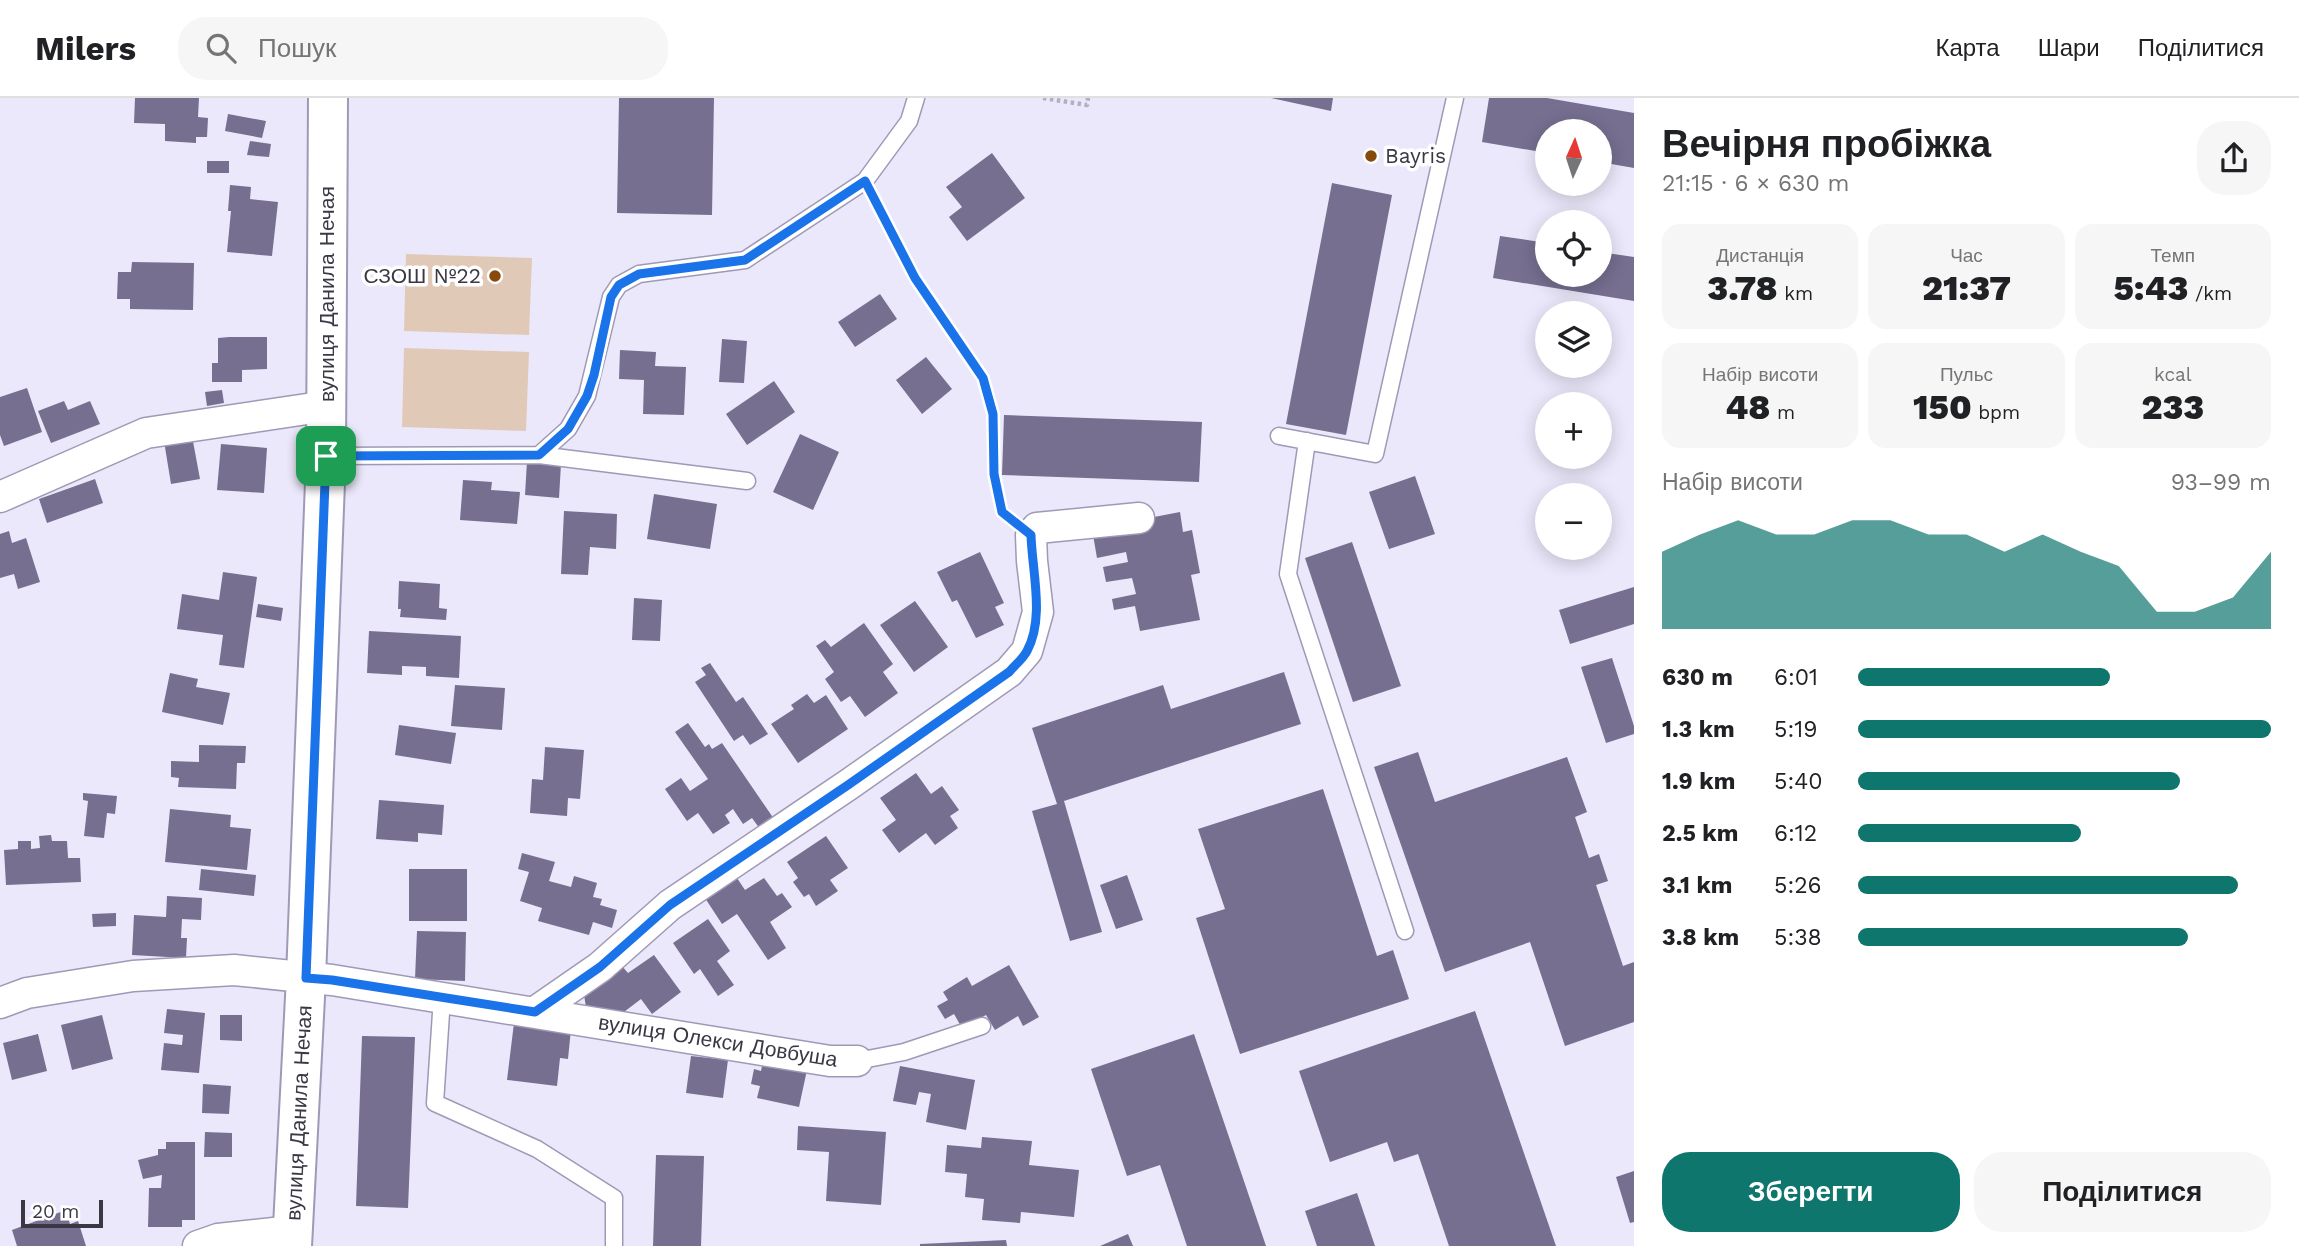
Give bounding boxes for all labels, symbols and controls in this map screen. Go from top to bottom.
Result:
search box [178,17,668,80]
text: Milers [35,29,136,68]
icon: search [202,29,240,67]
text: Пошук [258,33,336,63]
text: Карта [1935,34,2000,62]
text: Шари [2038,34,2100,62]
text: Поділитися [2138,34,2264,62]
north arrow [1535,119,1612,196]
map controls [1535,119,1612,560]
button: share [2197,121,2271,195]
text: Вечірня пробіжка [1662,122,1991,166]
place label: Bayris [1385,143,1446,168]
marker: Bayris [1363,148,1379,164]
text: 21:15 · 6 × 630 m [1662,170,1849,197]
street label: вулиця Данила Нечая [314,186,339,402]
button: locate [1535,210,1612,287]
text: Дистанція [1716,244,1804,267]
text: Час [1950,244,1983,267]
text: Темп [2151,244,2195,267]
place label: СЗОШ №22 [363,263,481,288]
text: 3.78 [1707,267,1778,309]
text: 21:37 [1922,267,2011,309]
text: 5:43 [2113,267,2188,309]
marker: СЗОШ №22 [487,268,503,284]
text: km [1778,282,1813,305]
text: /km [2188,282,2232,305]
button: layers [1535,301,1612,378]
text: Набір висоти [1702,363,1818,386]
text: Пульс [1940,363,1993,386]
text: kcal [2154,363,2192,386]
text: 48 [1725,386,1770,428]
text: 150 [1913,386,1972,428]
text: 233 [2141,386,2204,428]
button: + [1535,392,1612,469]
text: m [1770,401,1795,424]
text: bpm [1972,401,2020,424]
pin [296,426,356,486]
icon: arrive [307,437,345,475]
text: Набір висоти [1662,469,1803,496]
text: 93–99 m [2171,469,2271,496]
button: − [1535,483,1612,560]
text: 630 m [1662,664,1733,691]
text: 6:01 [1774,664,1818,691]
text: 1.3 km [1662,716,1735,743]
text: 5:19 [1774,716,1817,743]
text: 1.9 km [1662,768,1735,795]
text: 5:40 [1774,768,1823,795]
text: 2.5 km [1662,820,1738,847]
text: 6:12 [1774,820,1817,847]
text: 3.1 km [1662,872,1732,899]
text: 5:26 [1774,872,1822,899]
text: 3.8 km [1662,924,1739,951]
text: 5:38 [1774,924,1822,951]
street label: вулиця Данила Нечая [280,1005,317,1221]
street label: вулиця Олекси Довбуша [597,1009,840,1072]
button: Зберегти [1662,1152,1960,1232]
button: Поділитися [1974,1152,2271,1232]
scale bar [21,1197,103,1229]
text: 20 m [32,1200,79,1223]

